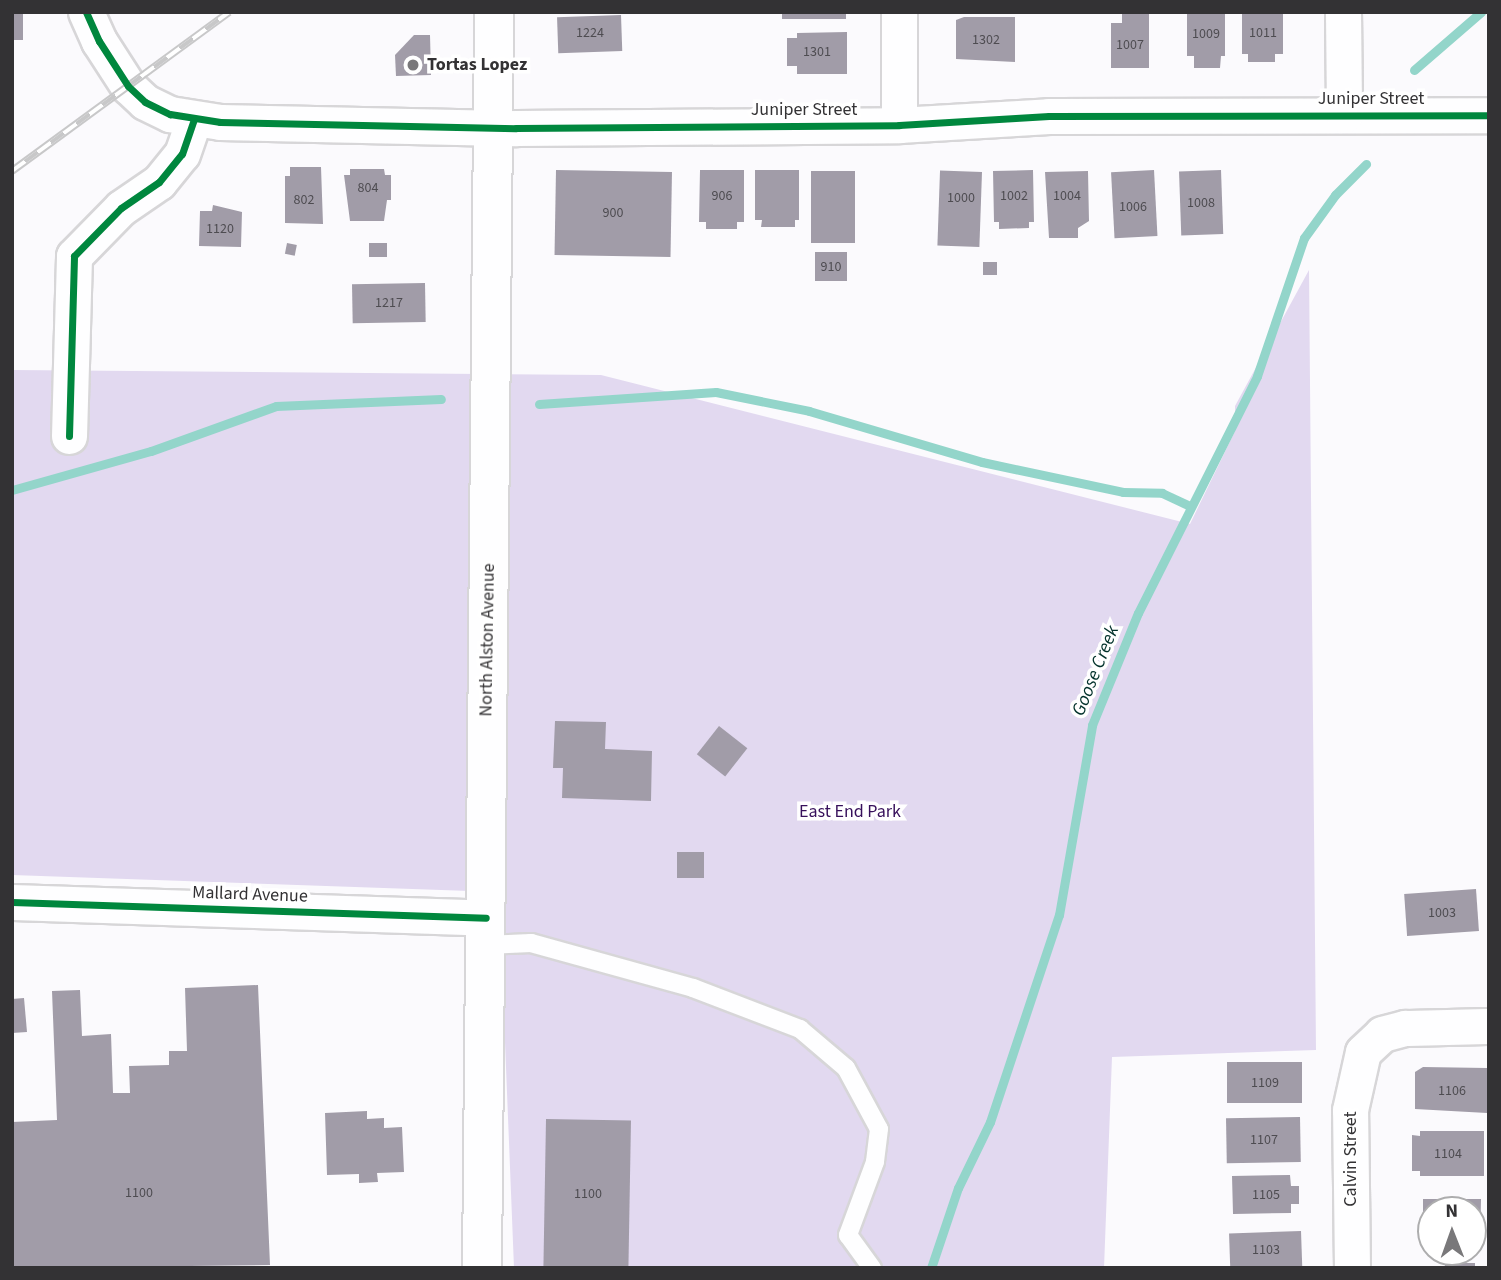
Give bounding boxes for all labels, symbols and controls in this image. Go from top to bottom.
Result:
house number: 1224 [576,25,604,41]
house number: 1011 [1249,25,1277,41]
house number: 1009 [1192,26,1220,42]
house number: 1302 [972,32,1000,48]
house number: 1007 [1116,37,1144,53]
house number: 1301 [803,44,831,60]
place label: Tortas Lopez [427,54,527,76]
marker: Tortas Lopez [405,57,421,73]
street label: Juniper Street [1318,88,1424,110]
street label: Juniper Street [751,99,857,121]
house number: 804 [358,180,378,196]
house number: 906 [712,188,732,204]
house number: 1002 [1000,188,1028,204]
house number: 1004 [1053,188,1081,204]
house number: 1000 [947,190,975,206]
house number: 802 [294,192,314,208]
house number: 1008 [1187,195,1215,211]
house number: 1006 [1119,199,1147,215]
house number: 900 [603,205,623,221]
house number: 1120 [206,221,234,237]
house number: 910 [821,259,841,275]
house number: 1217 [375,295,403,311]
street label: North Alston Avenue [476,563,500,717]
water label: Goose Creek [1068,623,1124,719]
park label: East End Park [799,801,901,823]
street label: Mallard Avenue [192,882,308,908]
house number: 1003 [1428,905,1456,921]
house number: 1109 [1251,1075,1279,1091]
house number: 1106 [1438,1083,1466,1099]
street label: Calvin Street [1340,1111,1362,1207]
house number: 1107 [1250,1132,1278,1148]
house number: 1104 [1434,1146,1462,1162]
house number: 1100 [125,1185,153,1201]
house number: 1100 [574,1186,602,1202]
house number: 1105 [1252,1187,1280,1203]
north arrow [1417,1196,1487,1266]
text: N [1445,1198,1458,1225]
house number: 1103 [1252,1242,1280,1258]

